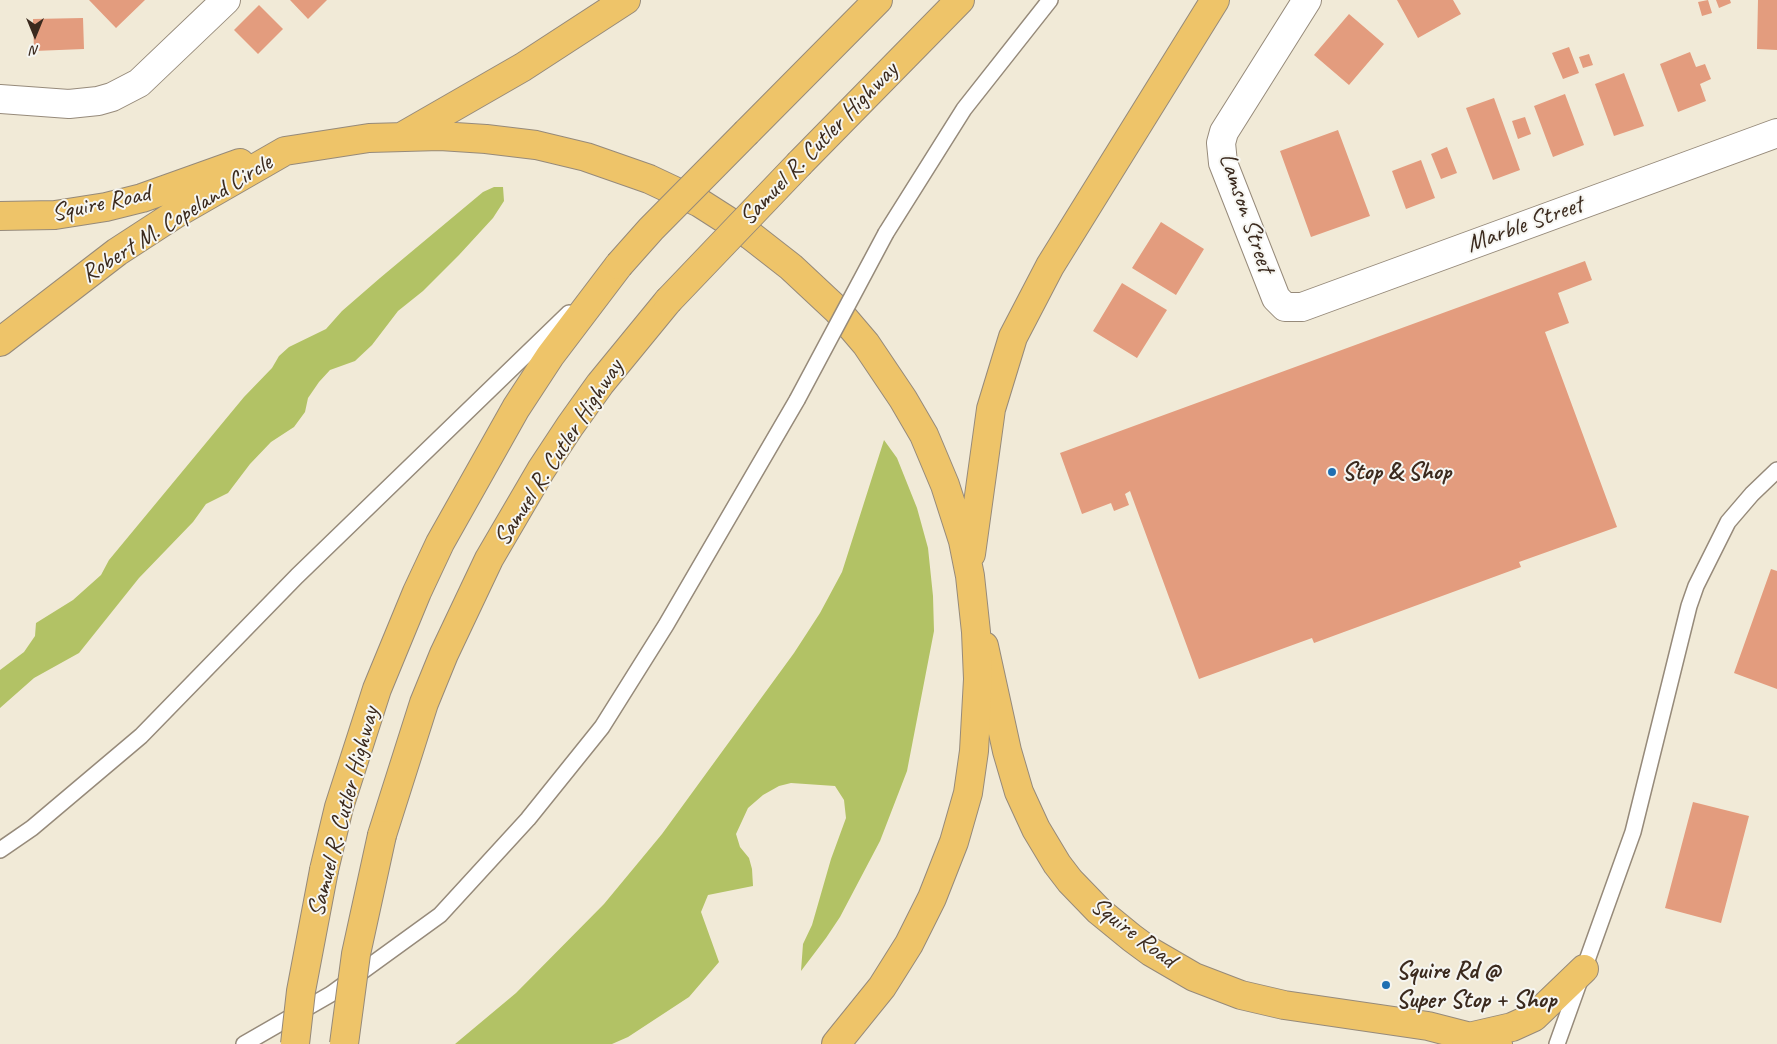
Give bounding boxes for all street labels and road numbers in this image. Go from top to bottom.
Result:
street label: Samuel R. Cutler Highway [733,56,905,232]
street label: Robert M. Copeland Circle [76,148,278,290]
street label: Lamson Street [1212,149,1280,277]
street label: Squire Road [49,179,153,229]
street label: Marble Street [1463,190,1587,260]
street label: Samuel R. Cutler Highway [488,354,630,552]
street label: Samuel R. Cutler Highway [302,704,386,920]
street label: Squire Road [1084,891,1182,975]

